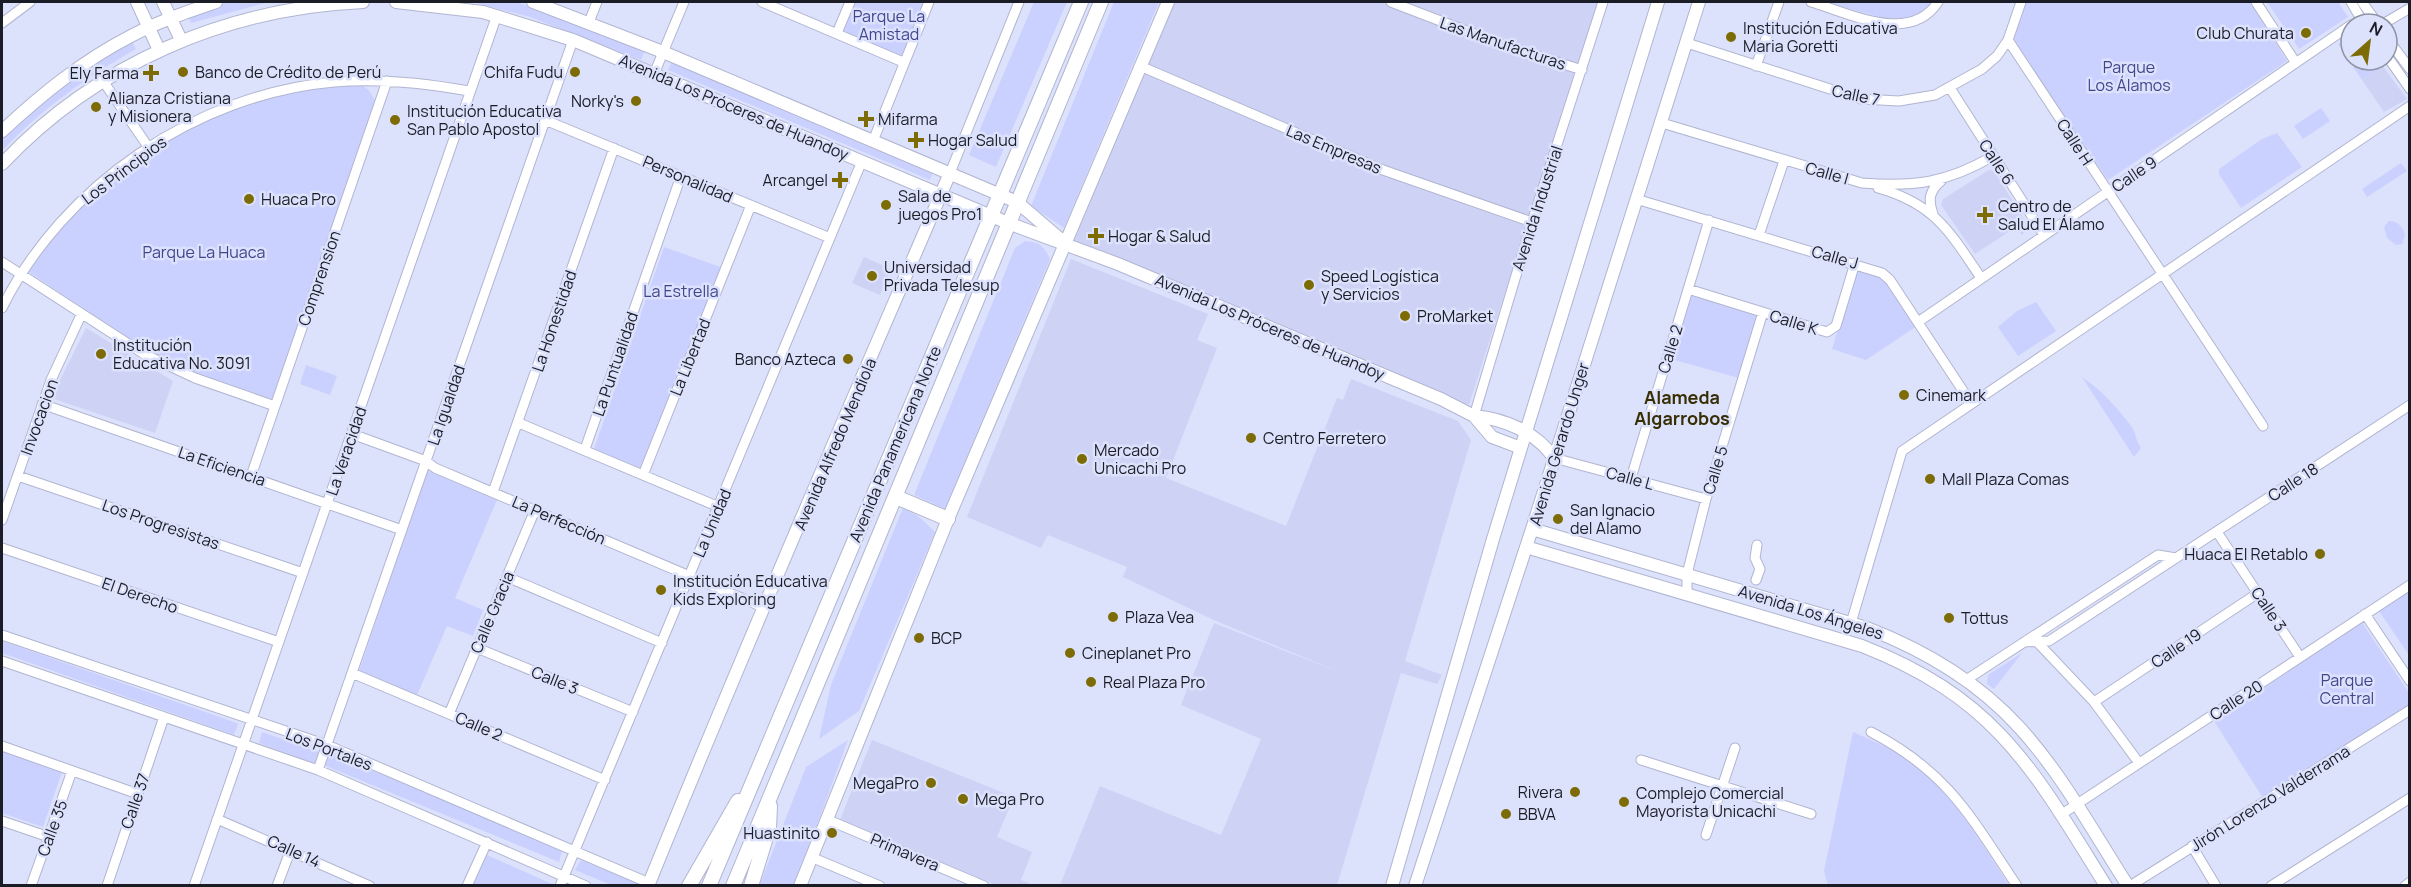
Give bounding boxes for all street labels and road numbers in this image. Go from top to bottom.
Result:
street label: Las Manufacturas [1437,11,1569,75]
street label: Avenida Los Próceres de Huandoy [616,49,853,166]
street label: Calle 7 [1830,79,1882,111]
street label: Calle H [2052,114,2098,170]
street label: Las Empresas [1283,119,1385,179]
street label: Los Principios [77,131,171,209]
street label: Calle 6 [1974,135,2020,189]
street label: Avenida Industrial [1506,143,1568,273]
street label: Personalidad [640,150,736,208]
street label: Calle 9 [2107,151,2161,197]
street label: Calle I [1803,156,1851,190]
street label: Comprension [292,227,346,329]
street label: Calle J [1809,240,1861,274]
street label: La Honestidad [526,267,582,375]
street label: Avenida Los Próceres de Huandoy [1152,269,1389,386]
street label: Calle K [1767,304,1822,340]
street label: La Puntualidad [587,309,643,419]
street label: La Libertad [665,315,715,399]
street label: Calle 2 [1652,322,1688,376]
street label: Avenida Panamericana Norte [844,343,946,545]
street label: Avenida Alfredo Mendiola [789,354,881,534]
street label: Avenida Gerardo Unger [1524,360,1594,528]
street label: La Igualdad [422,362,470,448]
street label: Invocacion [15,376,63,458]
street label: La Veracidad [320,404,372,498]
street label: La Eficiencia [175,441,269,491]
street label: Calle 5 [1697,443,1733,497]
street label: Calle 18 [2264,458,2322,506]
street label: Calle L [1604,461,1656,495]
street label: La Unidad [688,485,736,561]
street label: La Perfección [509,490,609,550]
street label: Los Progresistas [99,494,223,554]
street label: Calle Gracia [465,568,519,656]
street label: El Derecho [99,572,181,618]
street label: Avenida Los Ángeles [1736,580,1886,644]
street label: Calle 3 [2246,582,2292,636]
street label: Calle 19 [2146,623,2206,673]
street label: Calle 3 [528,661,582,699]
street label: Calle 20 [2205,675,2267,725]
street label: Calle 2 [452,706,506,746]
street label: Los Portales [283,722,375,776]
street label: Jirón Lorenzo Valderrama [2186,740,2354,856]
street label: Calle 37 [115,770,155,832]
street label: Calle 35 [32,797,72,859]
street label: Primavera [867,828,943,876]
street label: Calle 14 [264,830,324,872]

